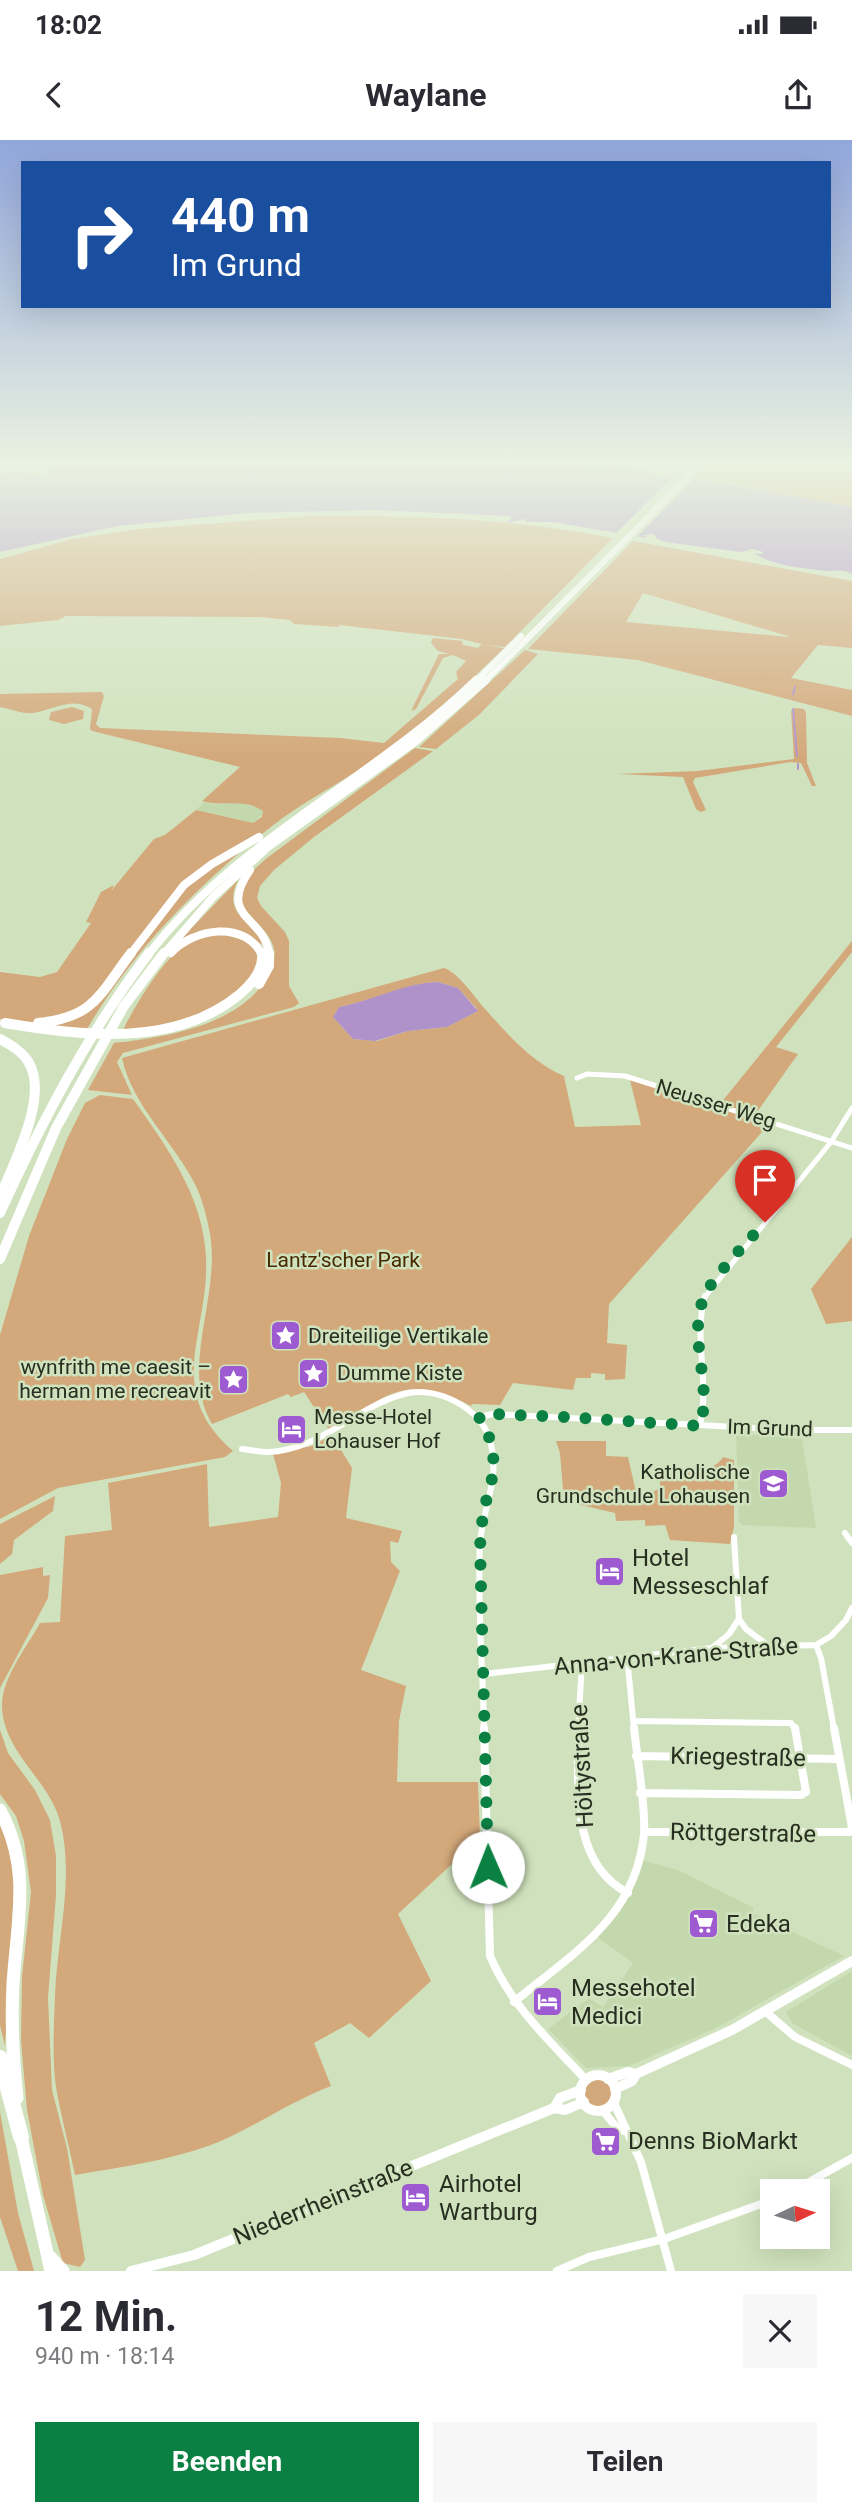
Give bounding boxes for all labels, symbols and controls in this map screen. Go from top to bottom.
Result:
text: 18:02 [35,10,102,40]
icon: back [35,76,73,114]
text: Waylane [365,76,487,114]
icon: share [779,76,817,114]
text: 440 m [171,187,310,244]
icon: right [56,189,147,280]
text: Im Grund [171,246,302,284]
street label: Neusser Weg [653,1074,779,1134]
pin [735,1150,795,1222]
icon: arrive [746,1161,784,1199]
park label: Lantz'scher Park [266,1248,420,1272]
place icon: Dreiteilige Vertikale [268,1319,302,1353]
place label: Dreiteilige Vertikale [308,1324,488,1348]
place label: wynfrith me caesit – herman me recreavit [19,1355,211,1403]
place icon: Dumme Kiste [297,1356,331,1390]
place label: Dumme Kiste [337,1361,463,1385]
place icon: wynfrith me caesit – herman me recreavit [217,1362,251,1396]
place label: Messe-Hotel Lohauser Hof [314,1405,441,1453]
hotel icon: Messe-Hotel Lohauser Hof [274,1412,308,1446]
street label: Im Grund [727,1415,813,1441]
place label: Katholische Grundschule Lohausen [536,1460,750,1508]
school or university icon: Katholische Grundschule Lohausen [756,1467,790,1501]
place label: Hotel Messeschlaf [632,1544,769,1600]
hotel icon: Hotel Messeschlaf [592,1555,626,1589]
street label: Anna-von-Krane-Straße [553,1631,799,1681]
street label: Höltystraße [565,1703,599,1829]
street label: Kriegestraße [670,1742,806,1772]
street label: Röttgerstraße [670,1818,816,1848]
position arrow [451,1830,525,1904]
supermarket icon: Edeka [686,1907,720,1941]
place label: Edeka [726,1910,791,1938]
place label: Messehotel Medici [571,1974,696,2030]
hotel icon: Messehotel Medici [531,1985,565,2019]
supermarket icon: Denns BioMarkt [588,2124,622,2158]
place label: Denns BioMarkt [628,2127,798,2155]
street label: Niederrheinstraße [229,2153,417,2251]
place label: Airhotel Wartburg [439,2170,538,2226]
north arrow [760,2179,830,2249]
map controls [760,2179,830,2249]
hotel icon: Airhotel Wartburg [399,2181,433,2215]
text: 12 Min. [35,2292,177,2341]
button: close [743,2294,817,2368]
text: 940 m · 18:14 [35,2343,174,2370]
button: Beenden [35,2422,419,2502]
button: Teilen [433,2422,817,2502]

